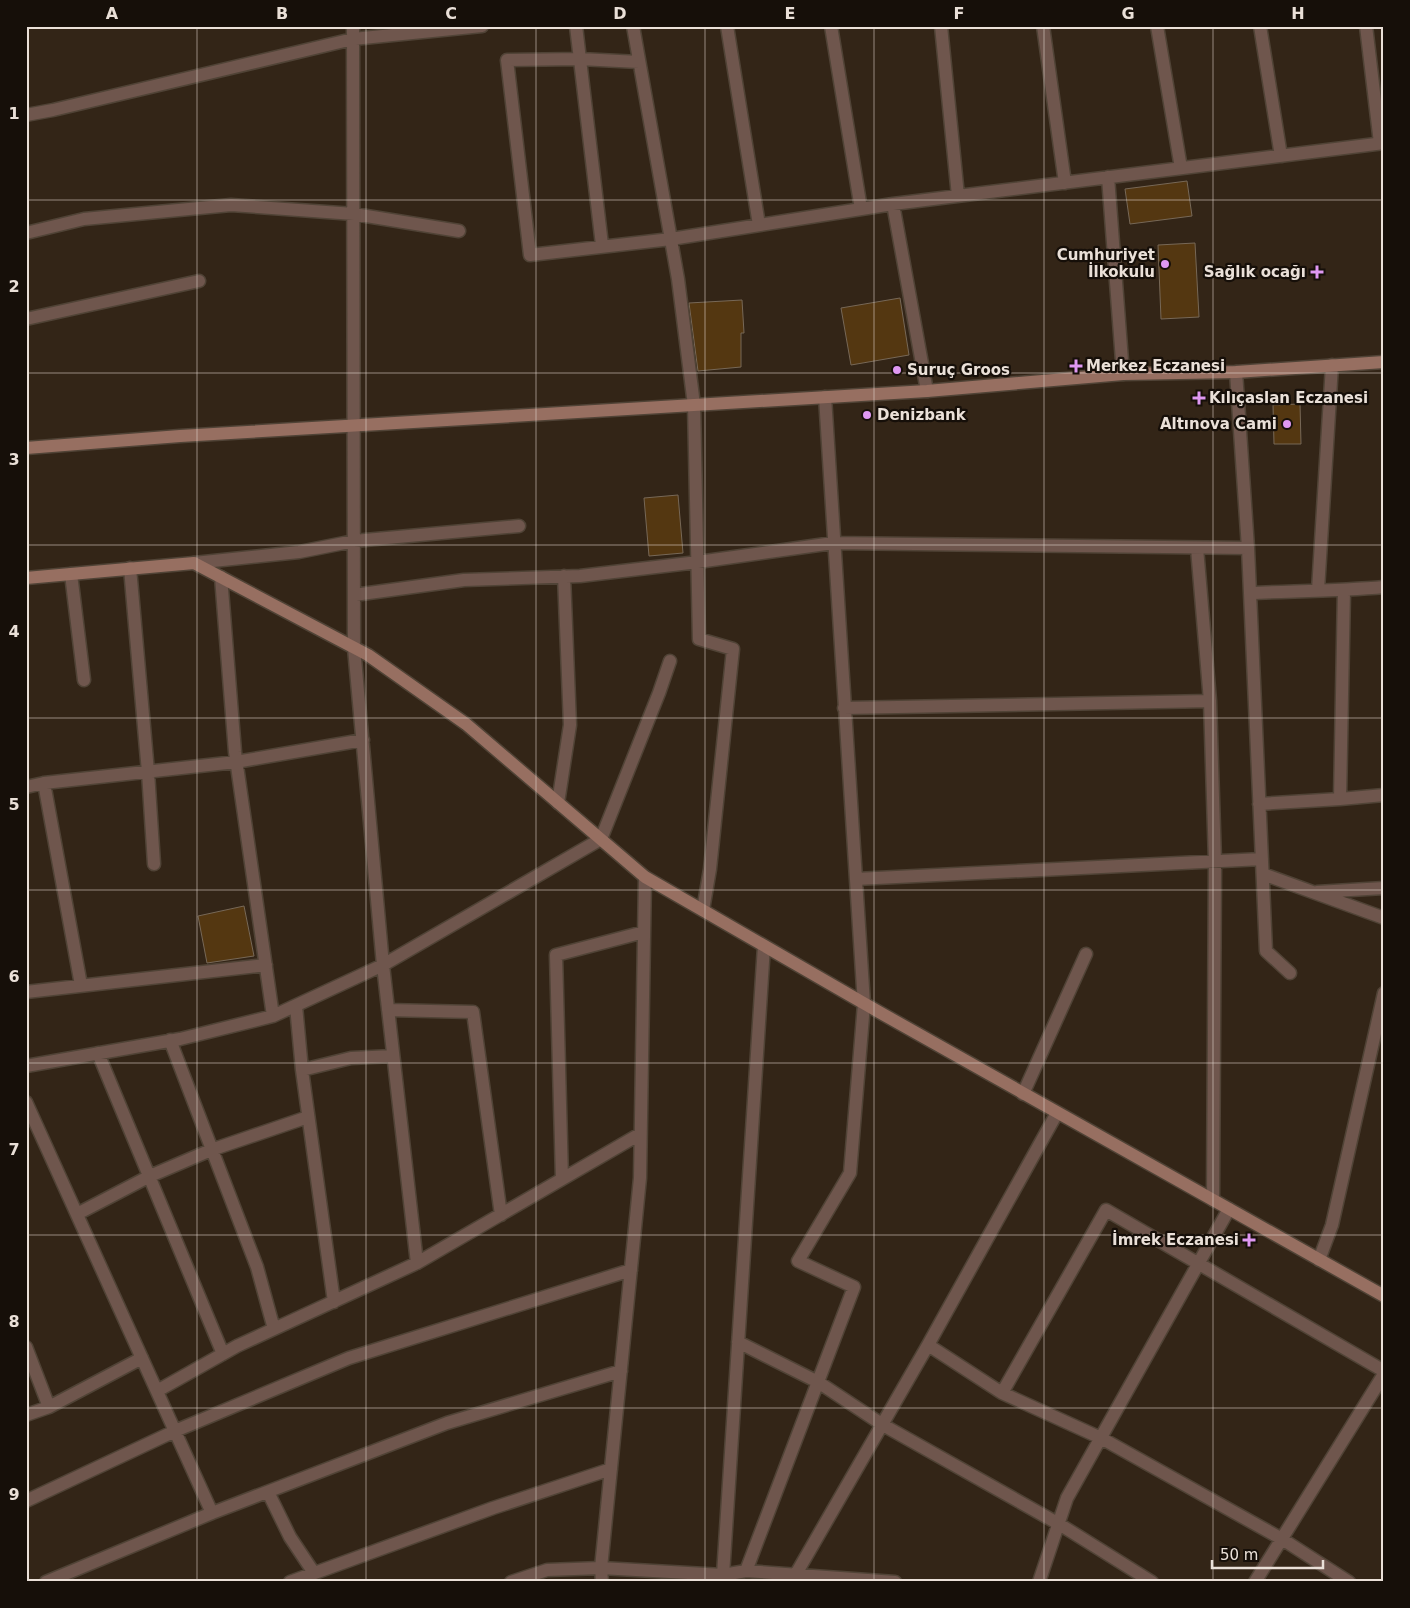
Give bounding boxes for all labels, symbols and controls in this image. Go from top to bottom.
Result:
text: A [106,4,119,23]
text: B [276,4,288,23]
text: C [445,4,457,23]
text: D [613,4,627,23]
text: E [785,4,795,23]
text: F [954,4,964,23]
text: G [1121,4,1135,23]
text: H [1291,4,1305,23]
text: 1 [8,104,20,123]
place label: Cumhuriyet İlkokulu [1057,246,1155,281]
marker: Cumhuriyet İlkokulu [1159,258,1171,270]
place label: Sağlık ocağı [1204,263,1306,281]
marker: Sağlık ocağı [1310,265,1324,279]
text: 2 [8,277,20,296]
place label: Merkez Eczanesi [1086,357,1225,375]
marker: Merkez Eczanesi [1070,360,1082,372]
place label: Suruç Groos [907,361,1010,379]
marker: Suruç Groos [891,364,903,376]
place label: Kılıçaslan Eczanesi [1209,389,1368,407]
marker: Kılıçaslan Eczanesi [1193,392,1205,404]
place label: Denizbank [877,406,967,424]
marker: Denizbank [861,409,873,421]
place label: Altınova Cami [1160,415,1277,433]
marker: Altınova Cami [1281,418,1293,430]
text: 3 [8,450,20,469]
text: 4 [8,622,20,641]
text: 5 [8,795,20,814]
text: 6 [8,967,20,986]
text: 7 [8,1140,20,1159]
place label: İmrek Eczanesi [1112,1230,1239,1249]
marker: İmrek Eczanesi [1243,1234,1255,1246]
text: 8 [8,1312,20,1331]
text: 9 [8,1485,20,1504]
scale bar [1212,1538,1324,1570]
text: 50 m [1220,1546,1258,1564]

